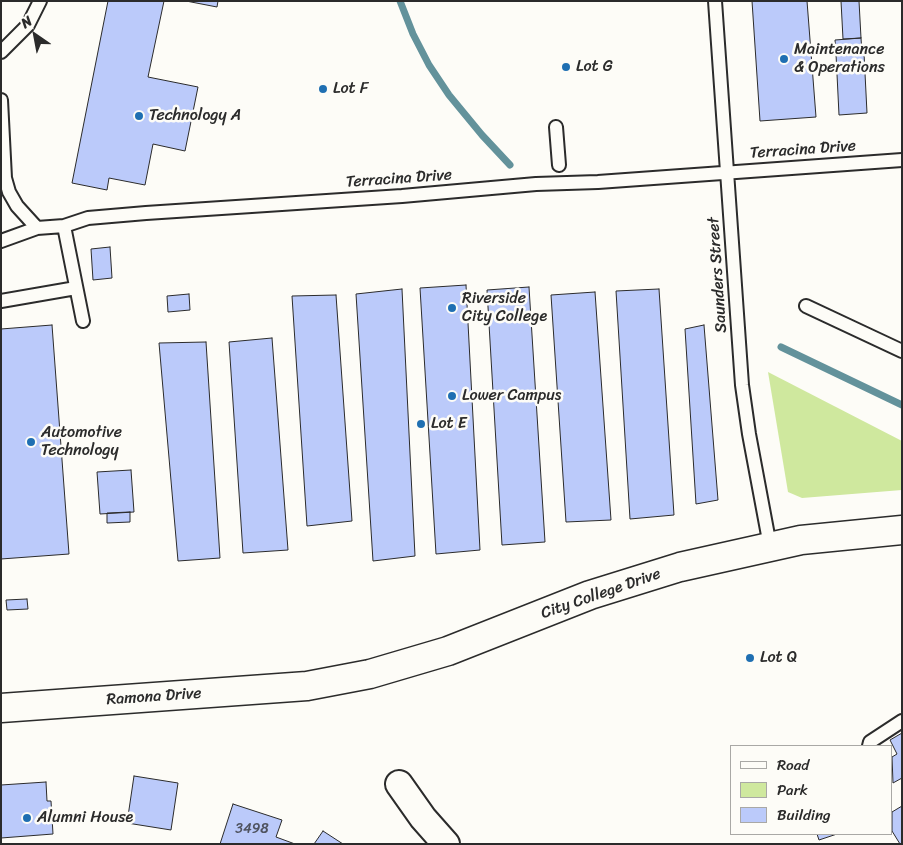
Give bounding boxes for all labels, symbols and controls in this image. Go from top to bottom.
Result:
text: N [16,9,37,35]
north arrow [10,10,60,60]
place label: Maintenance & Operations [794,40,885,78]
marker: Maintenance & Operations [778,53,790,65]
place label: Lot G [576,57,613,77]
marker: Lot G [560,61,572,73]
place label: Lot F [333,79,368,99]
marker: Lot F [317,83,329,95]
place label: Technology A [149,106,241,126]
marker: Technology A [133,110,145,122]
street label: Terracina Drive [749,137,857,163]
street label: Terracina Drive [345,166,453,192]
street label: Saunders Street [704,216,732,334]
place label: Riverside City College [462,289,547,327]
marker: Riverside City College [446,302,458,314]
place label: Lower Campus [462,386,561,406]
marker: Lower Campus [446,390,458,402]
place label: Lot E [431,414,467,434]
marker: Lot E [415,418,427,430]
place label: Automotive Technology [41,423,122,461]
marker: Automotive Technology [25,436,37,448]
street label: City College Drive [539,564,663,624]
place label: Lot Q [760,648,797,668]
marker: Lot Q [744,652,756,664]
street label: Ramona Drive [106,684,202,710]
legend [730,745,893,835]
text: Road [777,752,809,778]
text: Park [777,777,808,803]
text: Building [777,802,831,828]
place label: Alumni House [37,808,133,828]
marker: Alumni House [21,812,33,824]
house number: 3498 [235,821,269,837]

